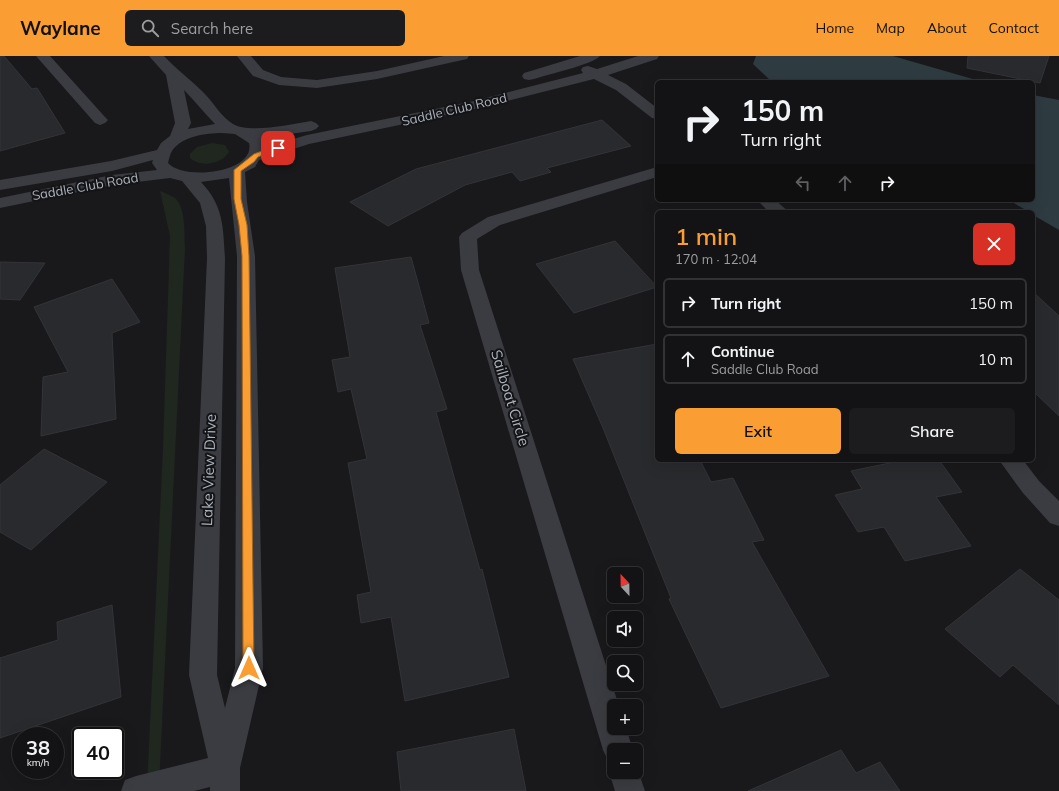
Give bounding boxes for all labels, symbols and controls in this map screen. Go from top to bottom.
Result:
search box [125,10,405,46]
text: Waylane [20,16,101,40]
icon: search [139,17,161,39]
text: Search here [171,19,253,38]
text: Home [815,19,854,37]
text: Map [876,19,905,37]
text: About [927,19,967,37]
text: Contact [989,19,1039,37]
street label: Saddle Club Road [400,89,508,129]
text: 150 m [741,93,824,128]
icon: right [675,96,727,148]
text: Turn right [741,128,821,151]
pin [261,131,295,165]
icon: arrive [267,137,289,159]
street label: Saddle Club Road [31,169,139,203]
icon: left [792,172,814,194]
icon: ahead [834,172,856,194]
icon: right [876,172,898,194]
text: 1 min [675,221,737,251]
button: close [973,223,1015,265]
text: 170 m · 12:04 [675,251,757,267]
icon: right [677,292,699,314]
text: Turn right [711,294,781,313]
text: 150 m [969,294,1013,313]
text: Continue [711,342,774,361]
street label: Sailboat Circle [487,347,534,448]
icon: ahead [677,348,699,370]
text: 10 m [978,350,1013,369]
text: Saddle Club Road [711,361,819,377]
button: Exit [675,408,841,454]
button: Share [849,408,1015,454]
street label: Lake View Drive [197,414,220,526]
north arrow [607,567,643,603]
map controls [607,567,643,779]
button: sound [607,611,643,647]
position arrow [228,647,270,689]
button: search [607,655,643,691]
button: + [607,699,643,735]
speed limit sign: 40 [72,727,124,779]
text: 38 [26,735,50,760]
button: − [607,743,643,779]
text: km/h [27,756,49,769]

